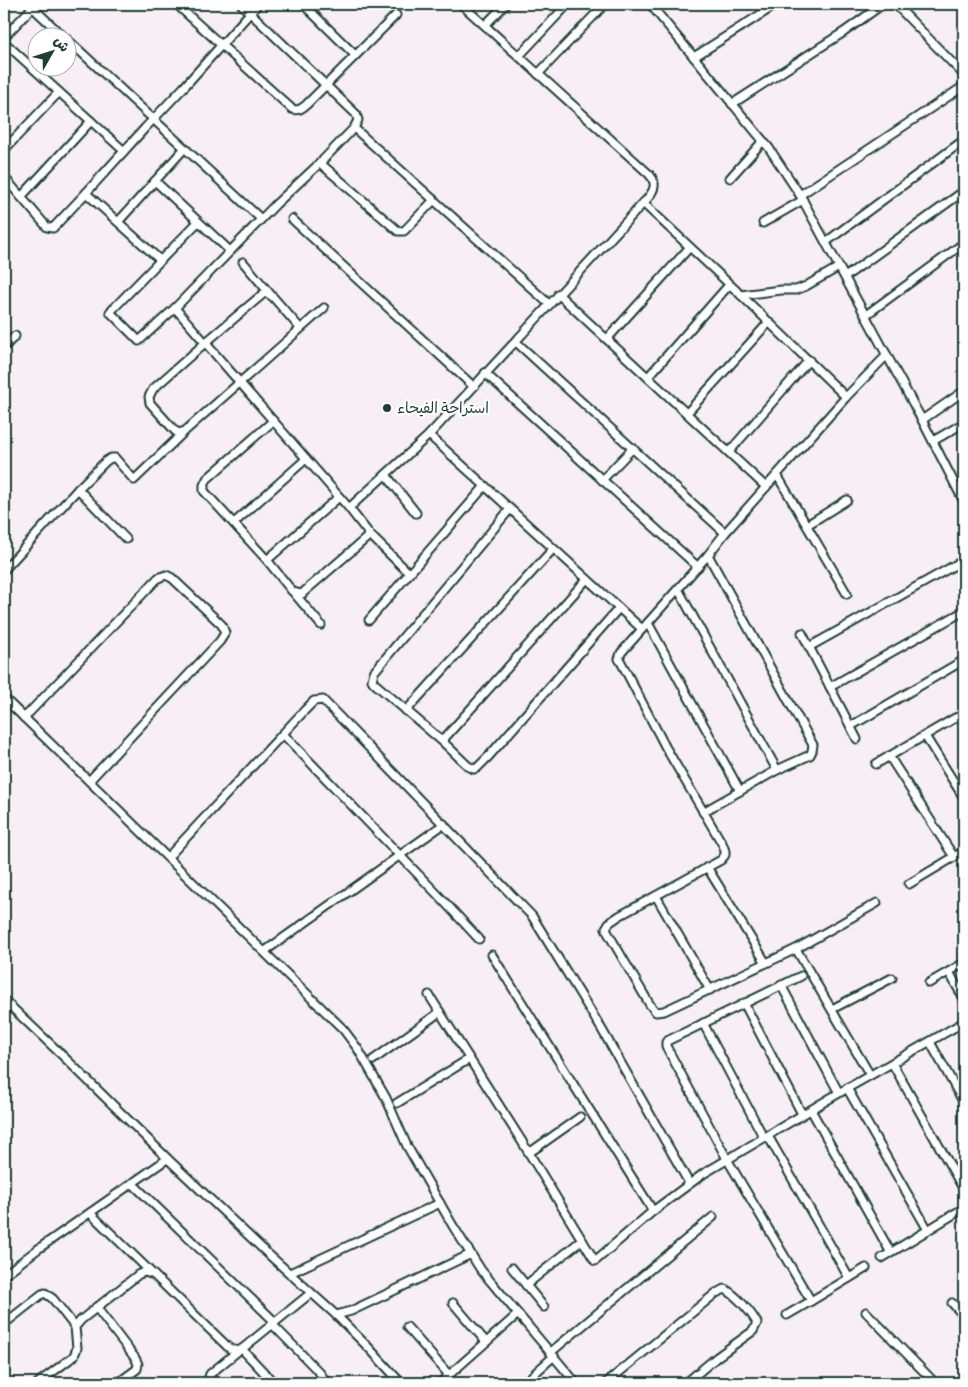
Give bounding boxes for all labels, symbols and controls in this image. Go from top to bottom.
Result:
north arrow [28,28,78,78]
text: ش [50,32,75,55]
place label: استراحة الفيحاء [397,397,489,418]
marker: استراحة الفيحاء [381,402,393,414]

